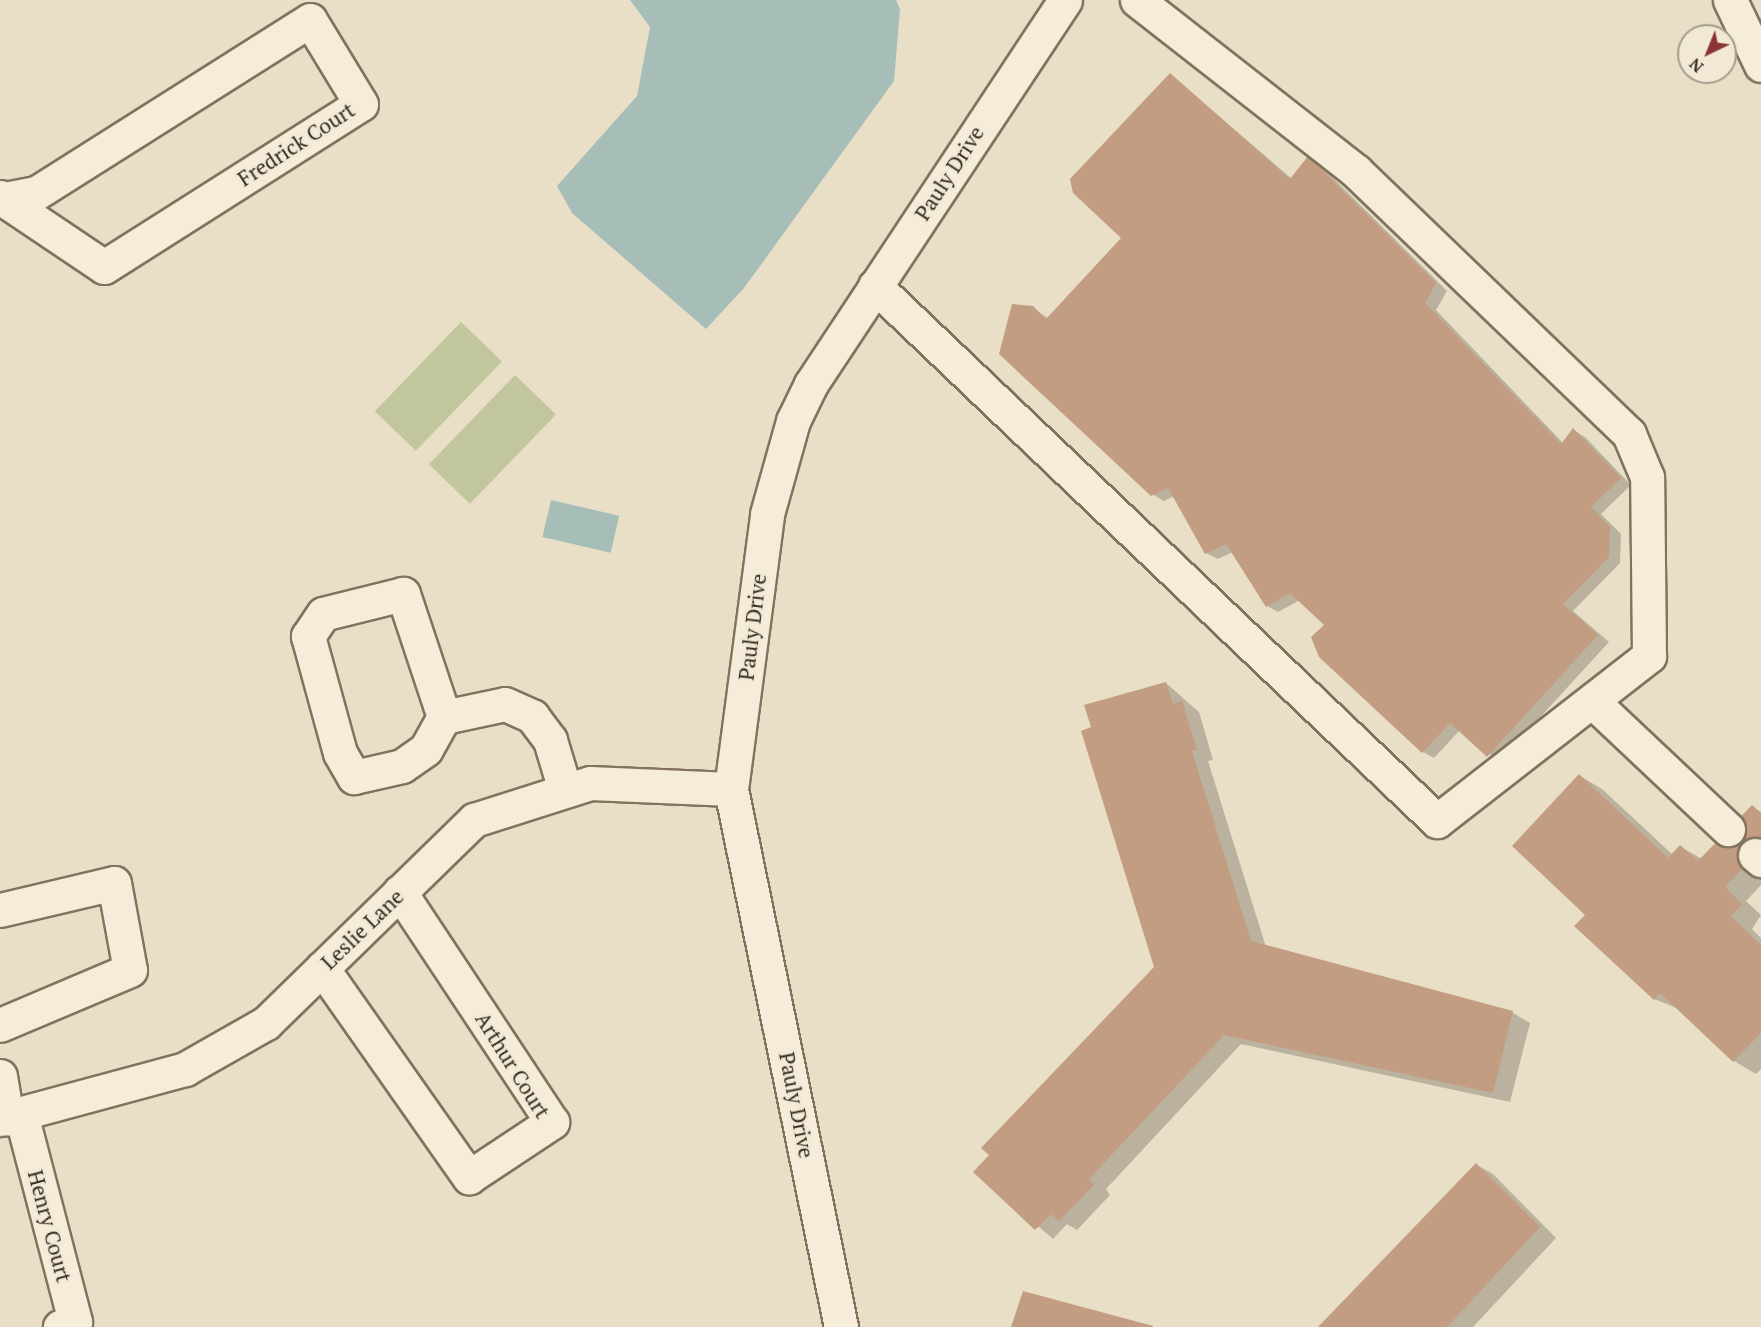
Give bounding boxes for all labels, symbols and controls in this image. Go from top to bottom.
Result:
north arrow [1677,24,1737,84]
text: N [1684,54,1708,78]
street label: Fredrick Court [233,97,359,191]
street label: Pauly Drive [909,121,989,225]
street label: Pauly Drive [733,572,771,682]
street label: Leslie Lane [316,884,408,974]
street label: Arthur Court [470,1007,556,1123]
street label: Pauly Drive [774,1050,820,1160]
street label: Henry Court [23,1167,77,1285]

